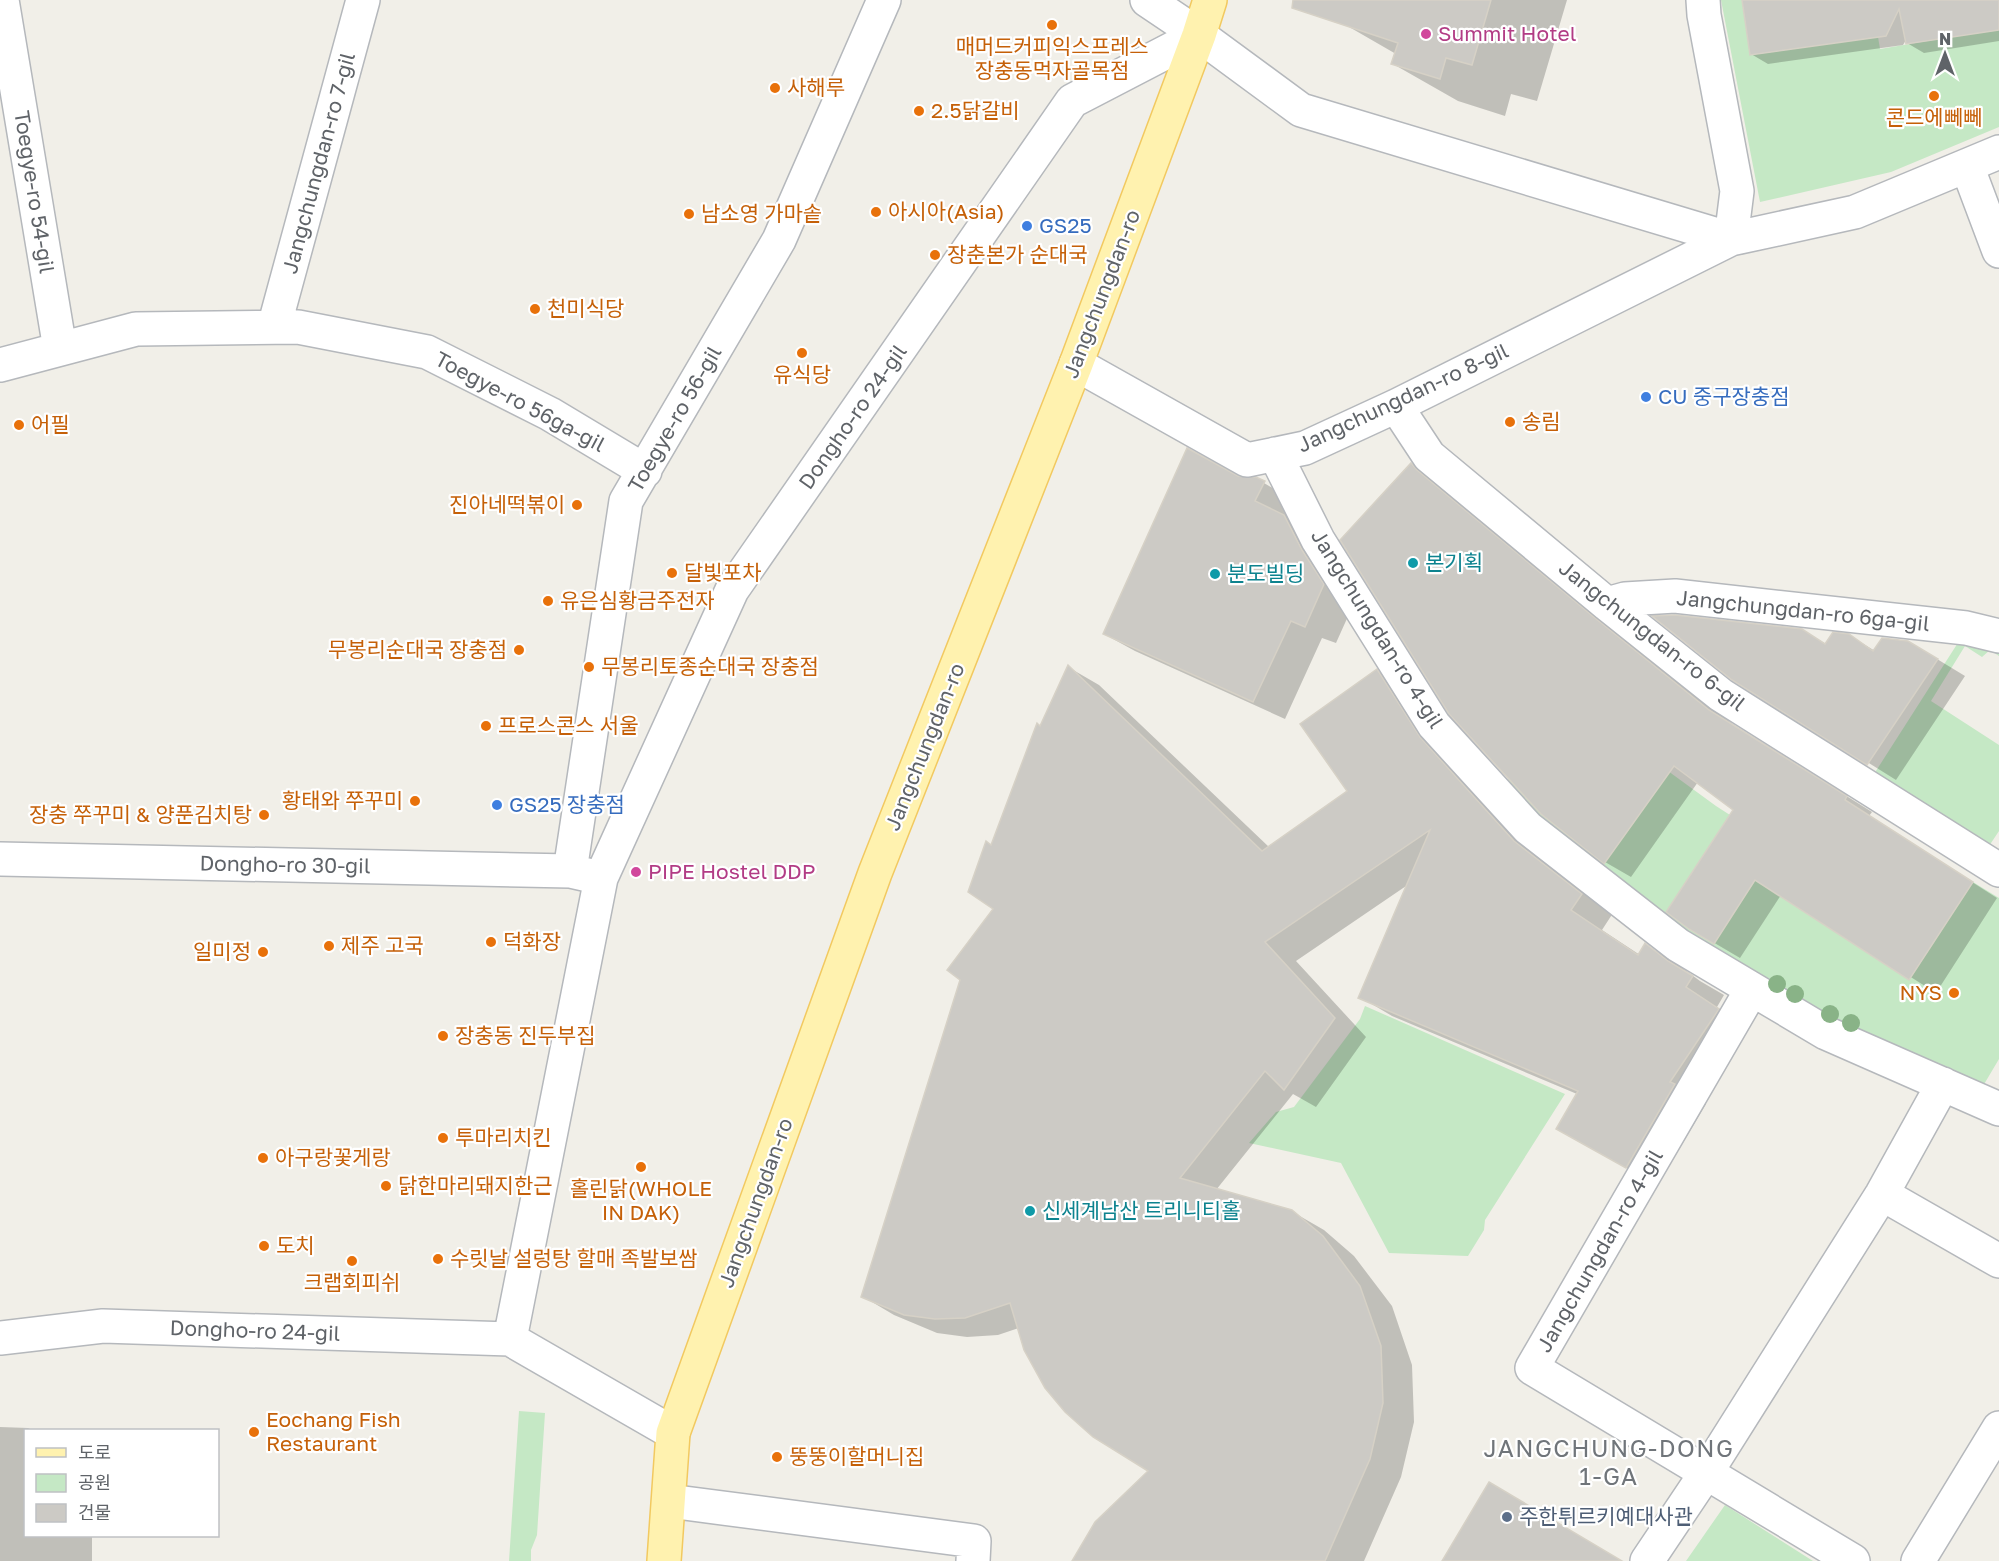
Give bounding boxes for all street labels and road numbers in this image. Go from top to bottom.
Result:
street label: Jangchungdan-ro 7-gil [276,49,360,276]
street label: Toegye-ro 54-gil [9,109,61,275]
street label: Jangchungdan-ro [1057,206,1145,382]
street label: Jangchungdan-ro 8-gil [1293,337,1512,457]
street label: Dongho-ro 24-gil [793,339,912,494]
street label: Toegye-ro 56-gil [622,341,726,496]
street label: Toegye-ro 56ga-gil [431,345,610,457]
street label: Jangchungdan-ro 4-gil [1306,524,1450,733]
street label: Jangchungdan-ro 6-gil [1554,554,1751,716]
street label: Jangchungdan-ro 6ga-gil [1675,584,1931,636]
street label: Jangchungdan-ro [879,659,970,834]
street label: Dongho-ro 30-gil [199,850,371,878]
street label: Jangchungdan-ro [712,1114,798,1291]
street label: Jangchungdan-ro 4-gil [1530,1144,1668,1357]
street label: Dongho-ro 24-gil [169,1314,341,1346]

